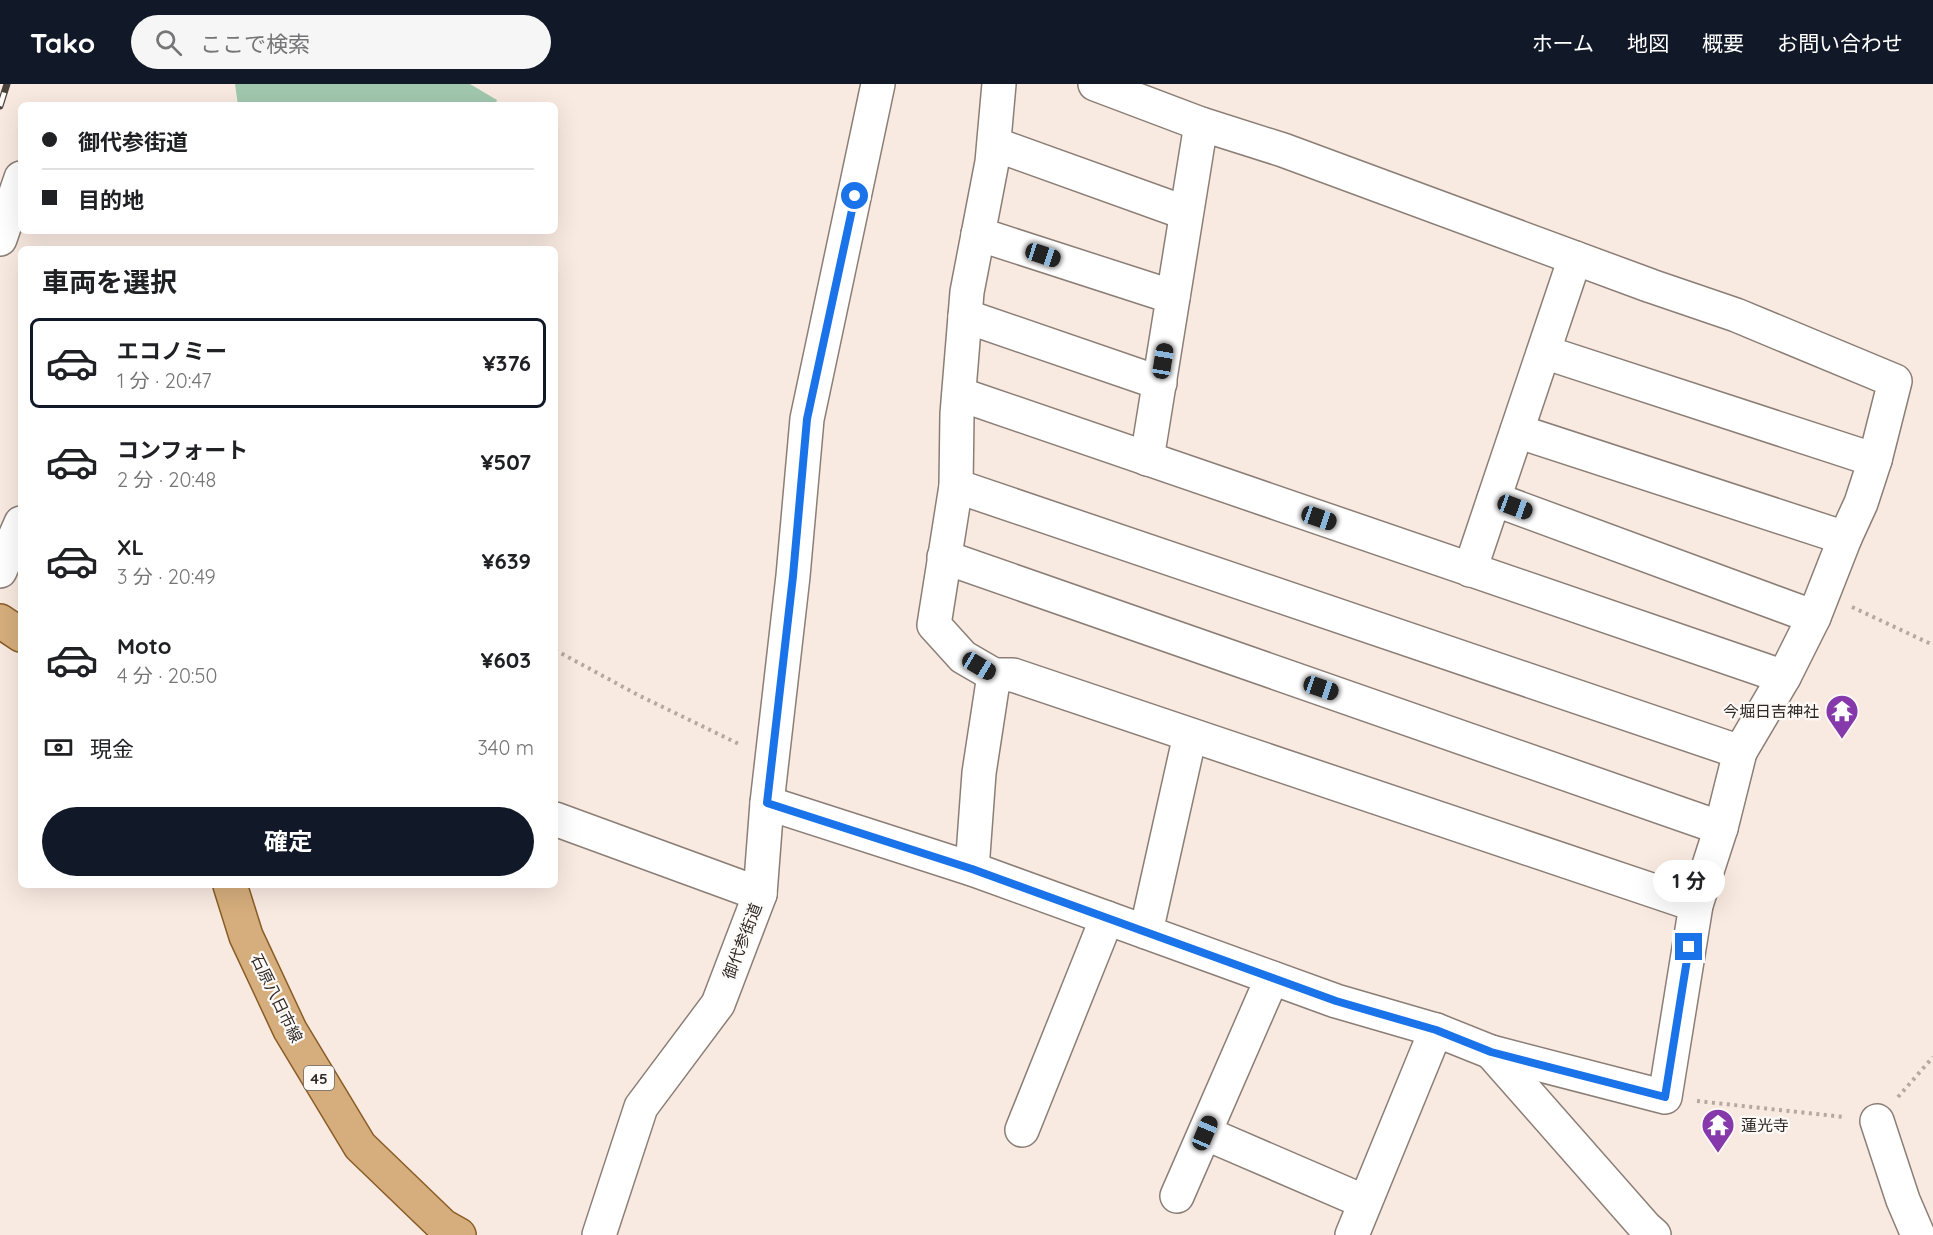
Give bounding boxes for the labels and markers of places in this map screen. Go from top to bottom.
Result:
temple icon: 今堀日吉神社 [1824,693,1860,740]
place label: 今堀日吉神社 [1723,701,1819,721]
temple icon: 蓮光寺 [1700,1107,1736,1154]
place label: 蓮光寺 [1741,1115,1789,1135]

